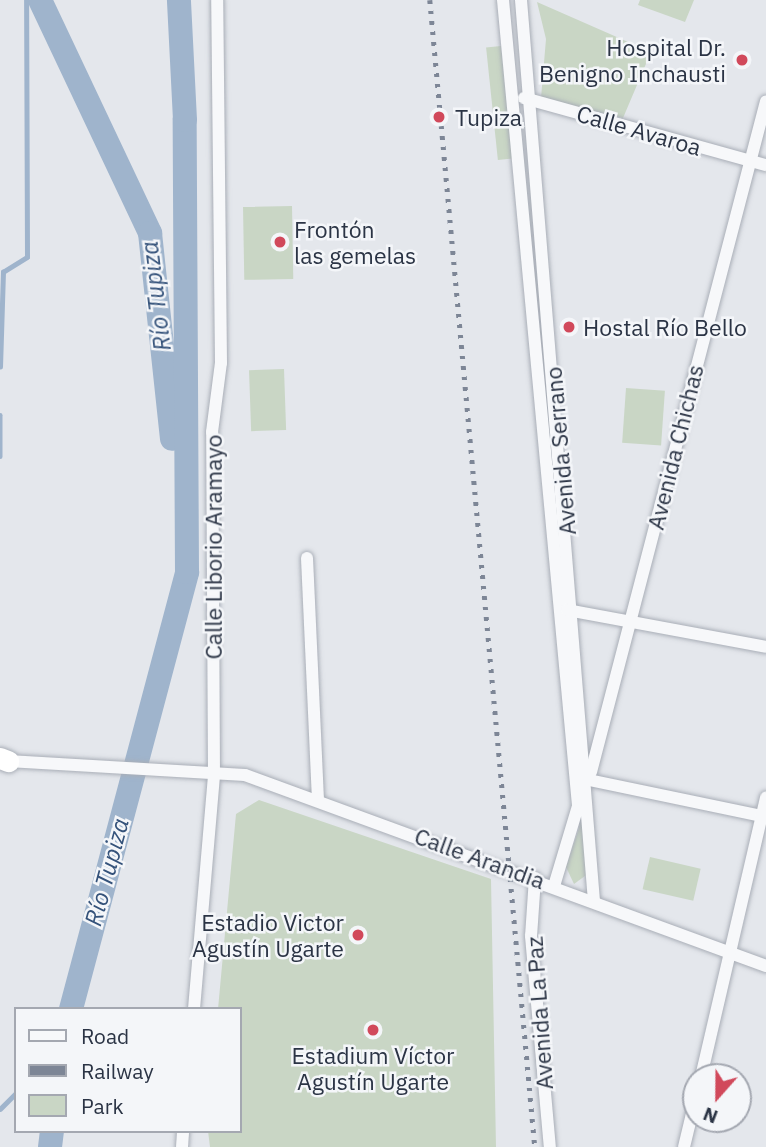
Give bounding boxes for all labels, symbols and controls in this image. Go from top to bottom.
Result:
place label: Hospital Dr. Benigno Inchausti [539,33,726,87]
marker: Hospital Dr. Benigno Inchausti [732,50,752,70]
street label: Calle Avaroa [574,99,704,161]
place label: Tupiza [455,103,522,131]
marker: Tupiza [429,107,449,127]
place label: Frontón las gemelas [294,215,416,269]
marker: Frontón las gemelas [272,234,288,250]
water label: Río Tupiza [135,239,177,353]
place label: Hostal Río Bello [583,313,747,341]
marker: Hostal Río Bello [561,319,577,335]
street label: Avenida Chichas [641,362,709,532]
street label: Avenida Serrano [539,366,581,536]
street label: Calle Liborio Aramayo [199,435,227,659]
water label: Río Tupiza [79,815,135,929]
street label: Calle Arandia [411,822,549,894]
place label: Estadio Victor Agustín Ugarte [192,908,344,962]
marker: Estadio Victor Agustín Ugarte [350,927,366,943]
street label: Avenida La Paz [520,935,558,1091]
legend [14,1007,242,1133]
text: Road [81,1022,129,1050]
marker: Estadium Víctor Agustín Ugarte [365,1022,381,1038]
place label: Estadium Víctor Agustín Ugarte [291,1041,455,1095]
text: Railway [81,1057,154,1085]
north arrow [682,1063,752,1133]
text: Park [81,1092,124,1120]
text: N [699,1102,721,1129]

